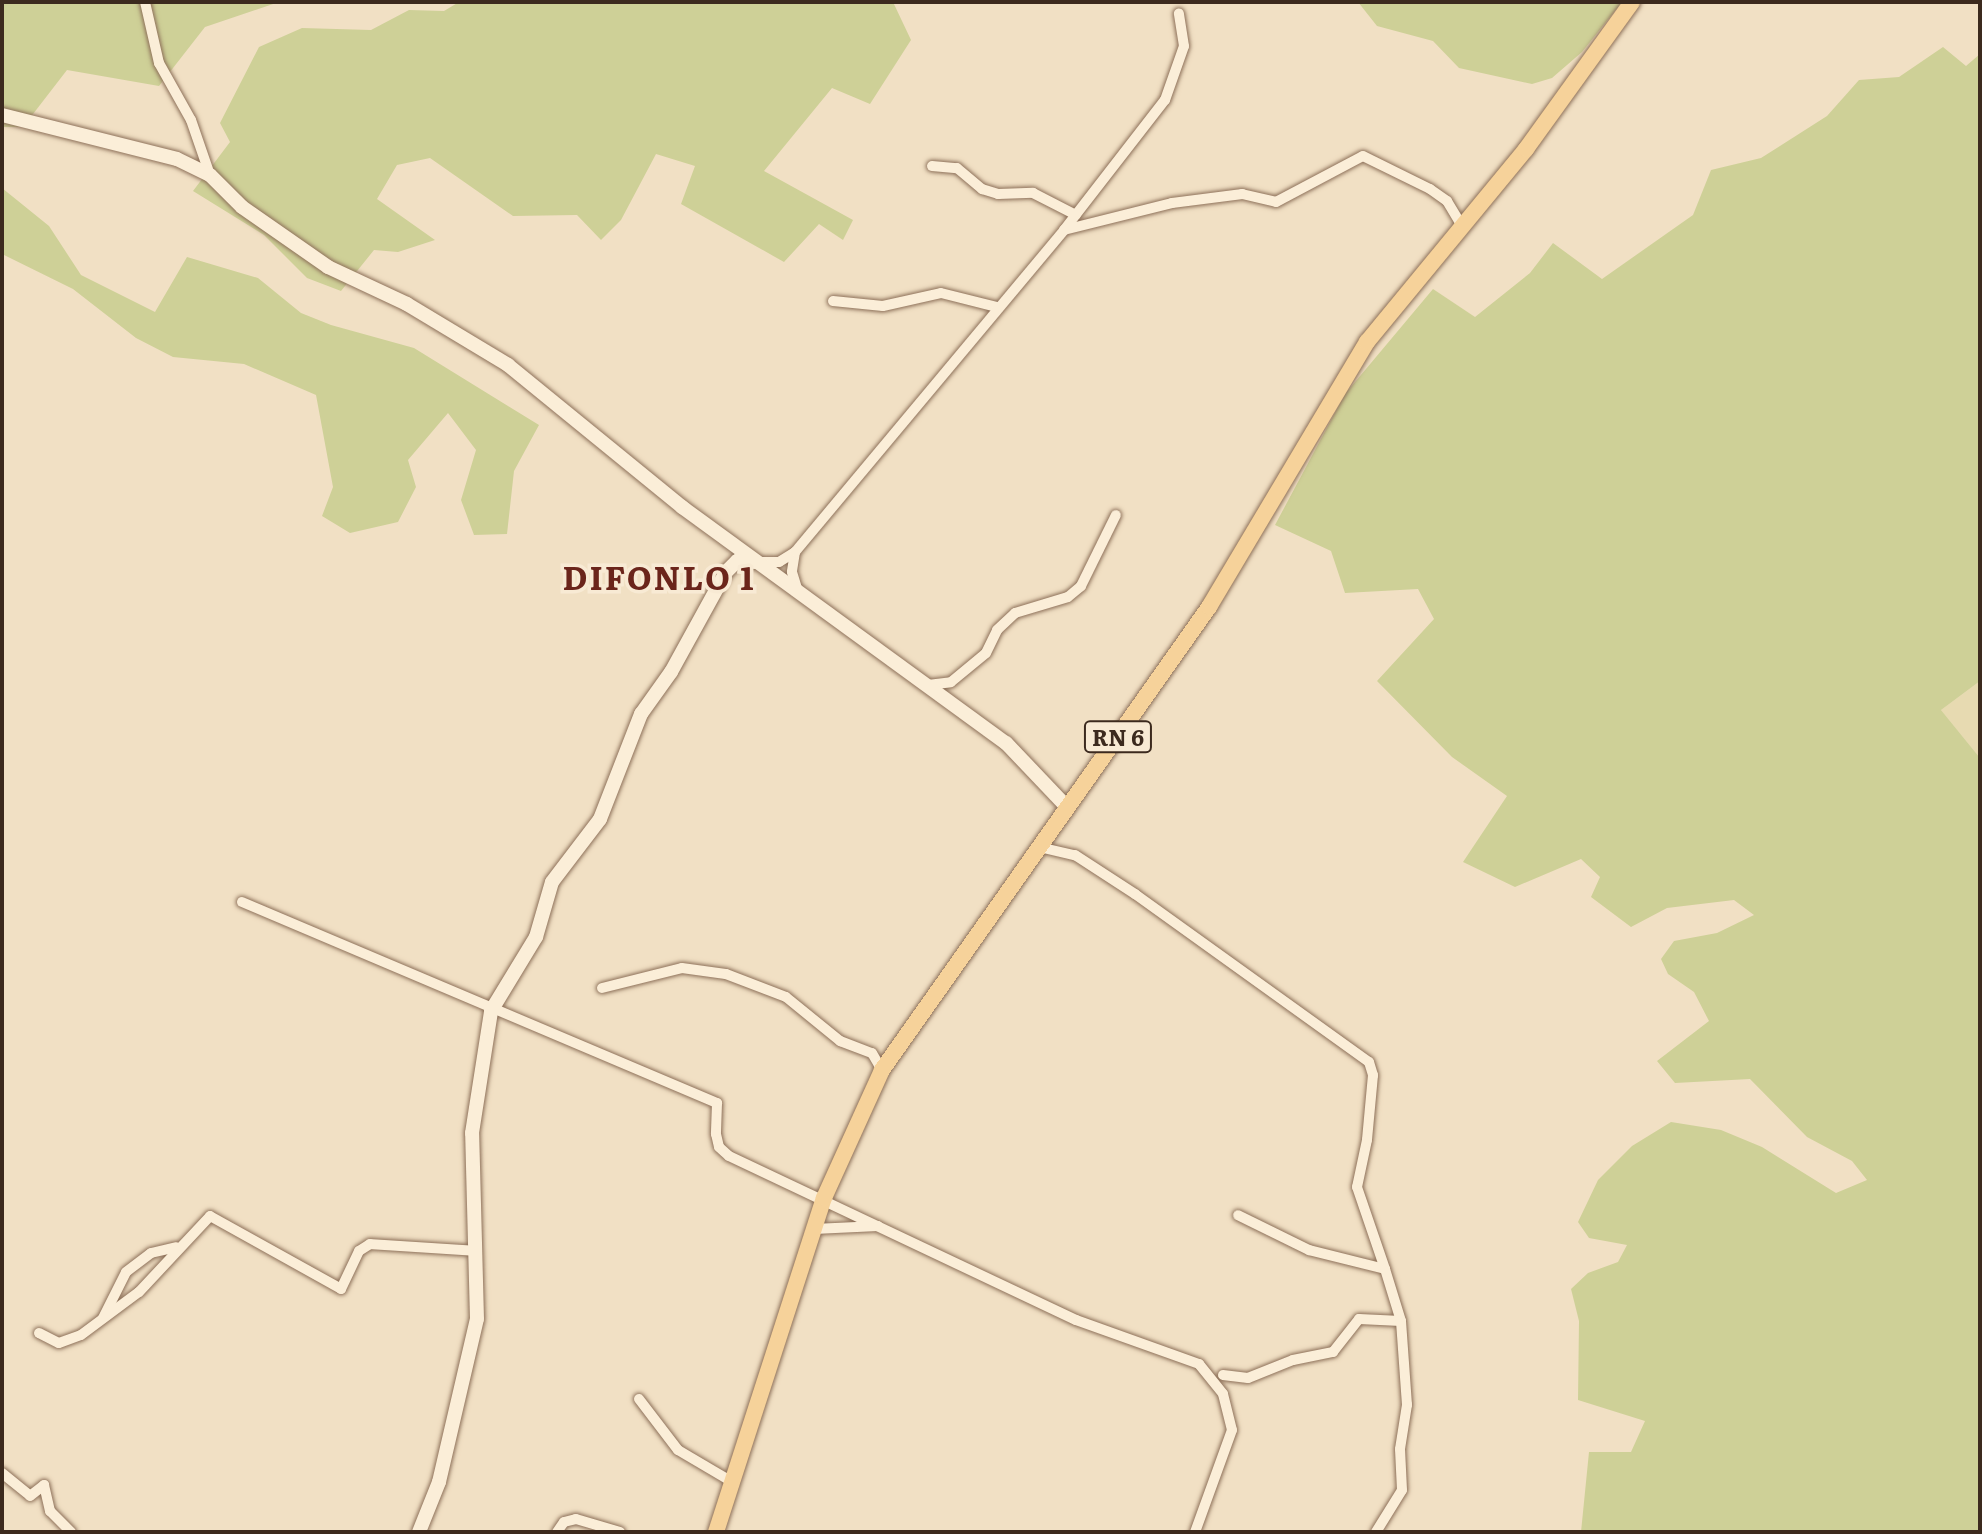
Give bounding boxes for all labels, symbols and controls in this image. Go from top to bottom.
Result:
district label: DIFONLO 1 [563,557,755,595]
road number: RN 6 [1082,719,1154,755]

